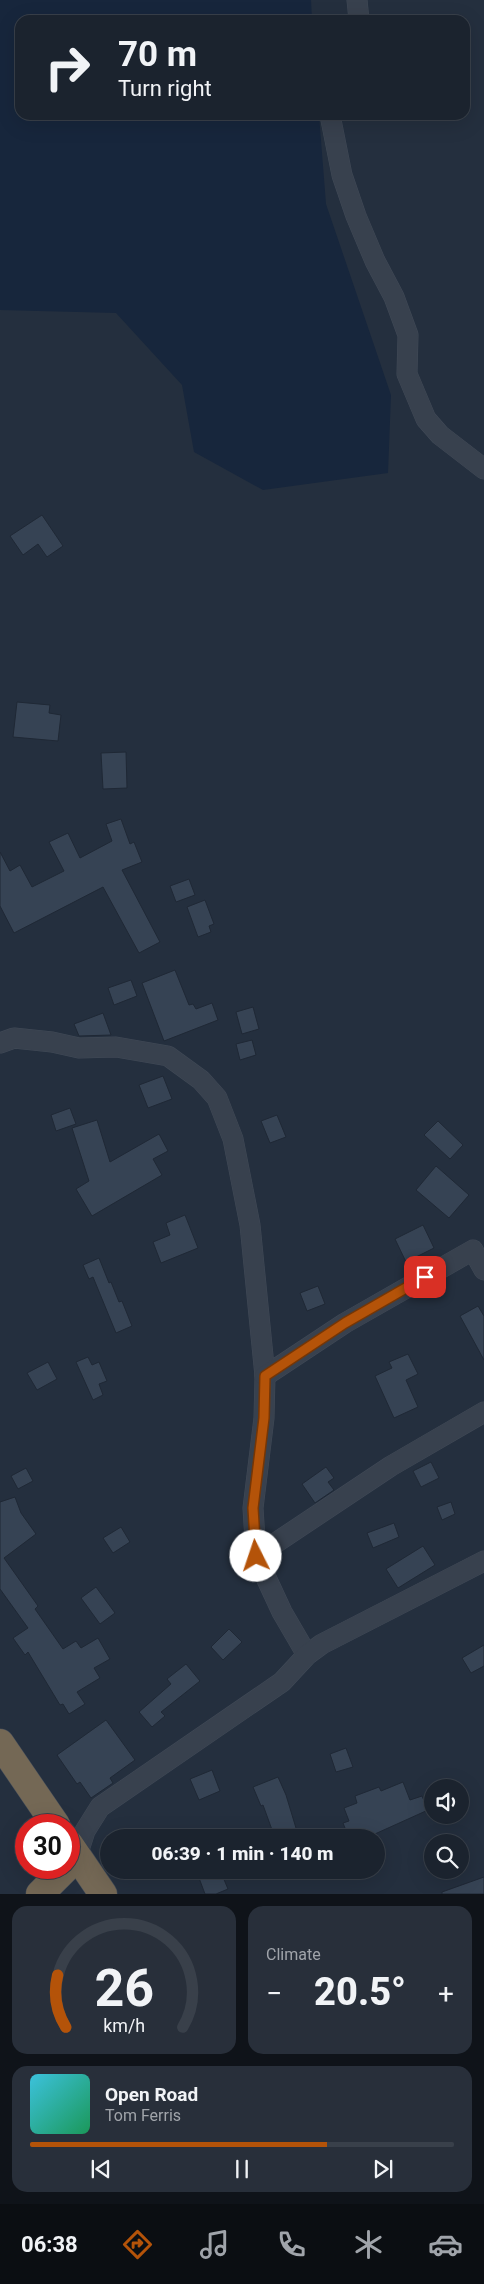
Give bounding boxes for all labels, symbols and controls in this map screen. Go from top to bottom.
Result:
text: 70 m [118,34,197,75]
icon: right [35,35,100,100]
text: Turn right [118,76,212,101]
pin [404,1256,446,1298]
icon: arrive [411,1263,439,1291]
position arrow [229,1529,281,1581]
map controls [424,1779,469,1879]
button: sound [424,1779,469,1824]
speed limit sign: 30 [15,1814,80,1879]
button: search [424,1834,469,1879]
text: 06:39 · 1 min · 140 m [151,1842,334,1865]
text: Climate [266,1945,321,1964]
text: 26 [94,1958,154,2019]
text: 20.5° [314,1970,406,2014]
text: − [266,1977,282,2010]
text: + [438,1977,454,2010]
text: km/h [103,2015,145,2036]
text: Open Road [105,2083,198,2106]
text: Tom Ferris [105,2106,181,2125]
icon: previous [87,2155,115,2183]
icon: pause [228,2155,256,2183]
icon: next [369,2155,397,2183]
icon: directions [120,2227,155,2262]
icon: music [197,2227,232,2262]
icon: phone [274,2227,309,2262]
icon: climate [351,2227,386,2262]
icon: car [428,2227,463,2262]
text: 06:38 [21,2232,78,2257]

